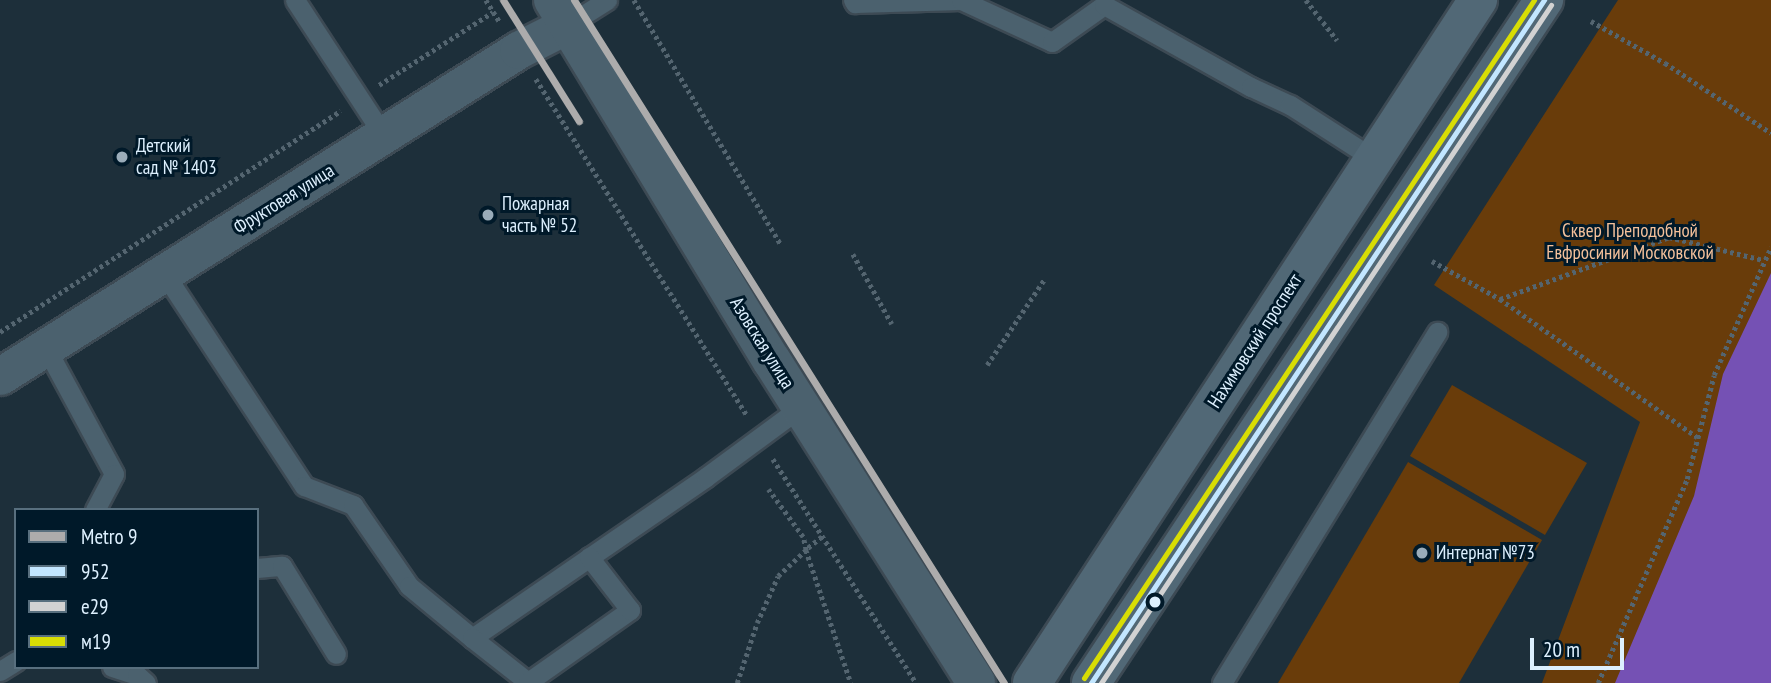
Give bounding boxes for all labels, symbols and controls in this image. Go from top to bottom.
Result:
place label: Детский сад № 1403 [136,135,217,179]
marker: Детский сад № 1403 [114,149,130,165]
street label: Фруктовая улица [230,159,338,239]
place label: Пожарная часть № 52 [502,193,578,237]
marker: Пожарная часть № 52 [480,207,496,223]
park label: Сквер Преподобной Евфросинии Московской [1546,220,1714,264]
street label: Нахимовский проспект [1203,270,1307,412]
street label: Азовская улица [725,293,799,393]
legend [14,508,259,669]
text: Metro 9 [81,523,138,550]
place label: Интернат №73 [1436,542,1535,564]
marker: Интернат №73 [1414,545,1430,561]
text: 952 [81,558,109,585]
text: е29 [81,593,109,620]
unlabelled marker [1148,595,1162,609]
scale bar [1533,624,1628,668]
text: м19 [81,628,111,655]
text: 20 m [1543,636,1580,663]

